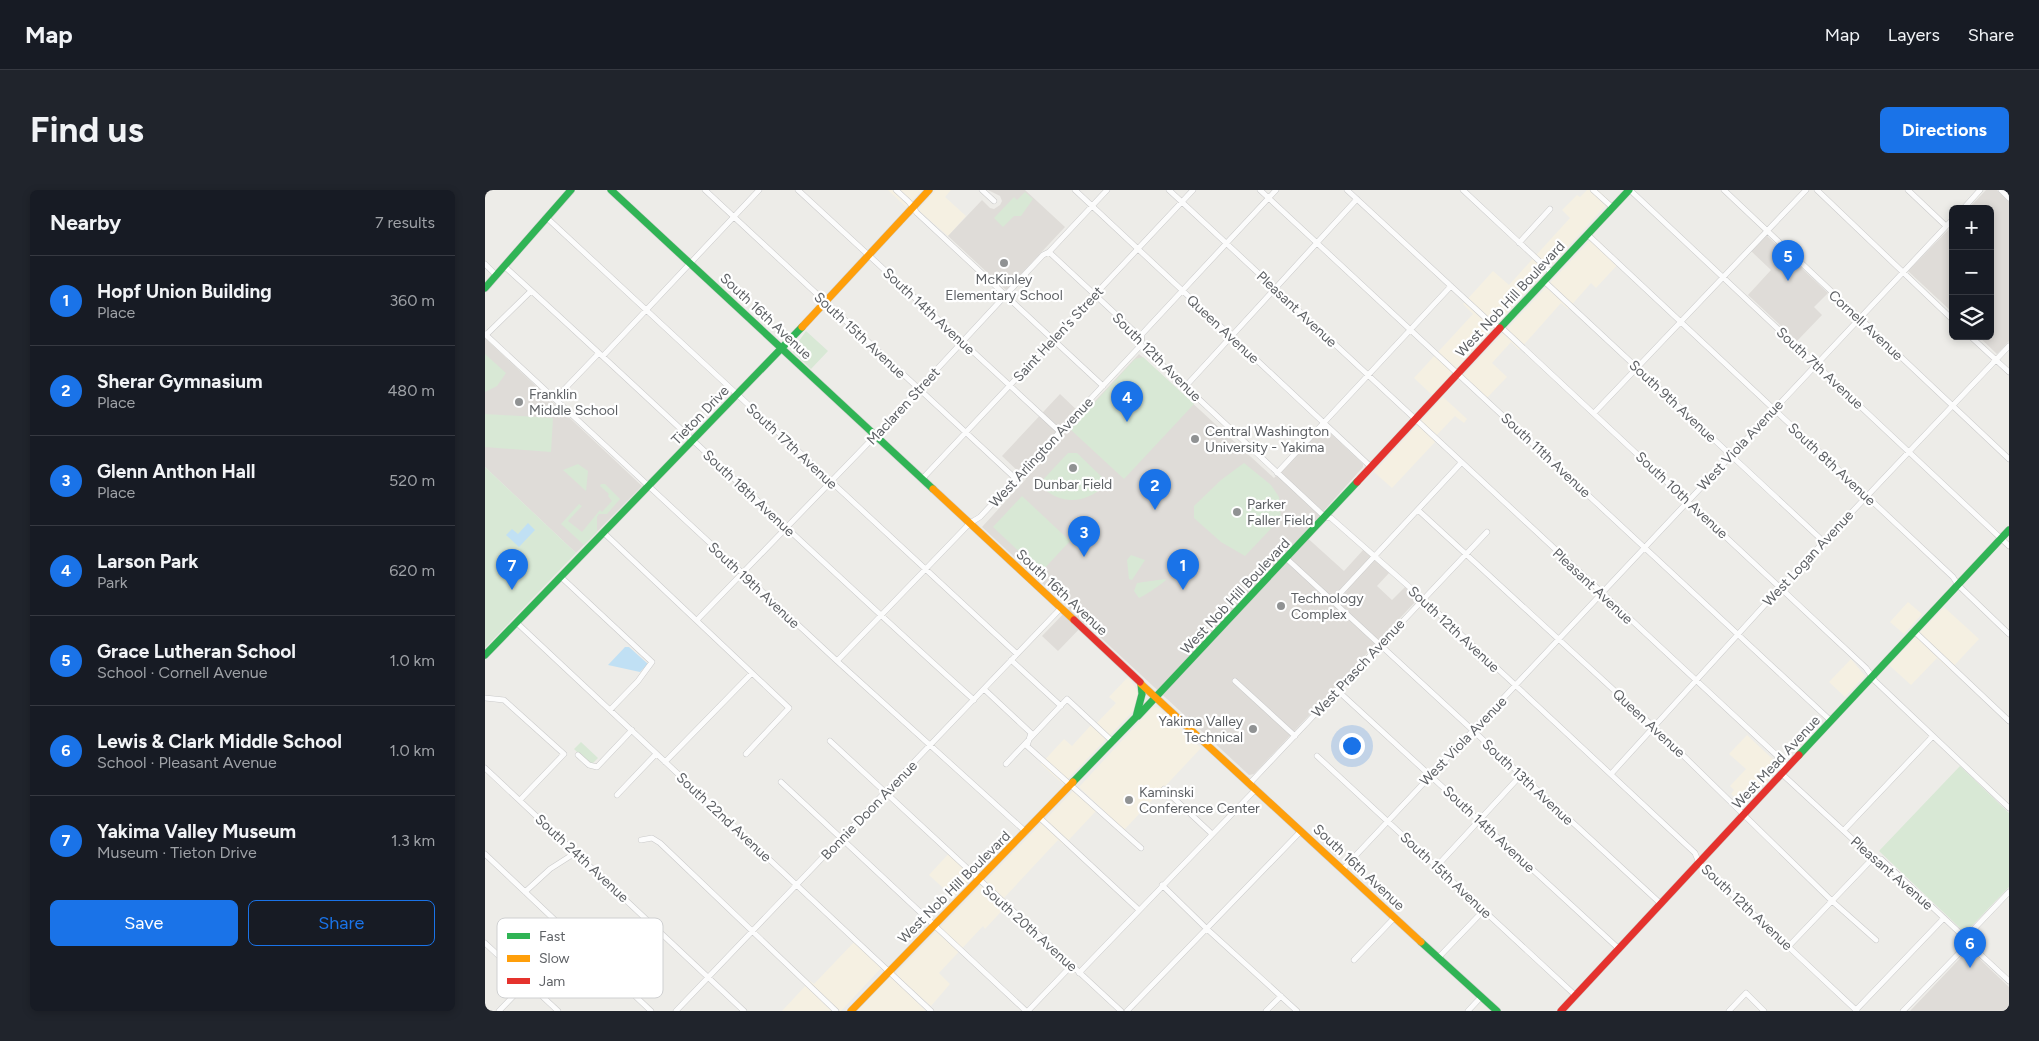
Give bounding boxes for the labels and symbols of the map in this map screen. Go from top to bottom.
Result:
street label: West Nob Hill Boulevard [1452,238,1568,361]
pin: 5 [1772,240,1804,281]
marker: McKinley Elementary School [998,257,1010,269]
street label: South 14th Avenue [879,264,978,359]
street label: Pleasant Avenue [1253,268,1341,351]
street label: South 16th Avenue [716,270,815,363]
place label: McKinley Elementary School [945,271,1063,304]
street label: Saint Helen's Street [1010,283,1107,386]
street label: Cornell Avenue [1825,287,1907,364]
street label: South 15th Avenue [810,289,909,382]
street label: Queen Avenue [1183,292,1263,367]
street label: South 12th Avenue [1109,309,1205,406]
street label: South 7th Avenue [1773,324,1867,413]
street label: South 9th Avenue [1626,357,1720,446]
street label: Maclaren Street [863,364,944,449]
pin: 4 [1111,381,1143,422]
street label: Tieton Drive [668,382,733,448]
place label: Franklin Middle School [529,386,618,419]
street label: West Arlington Avenue [986,394,1097,511]
marker: Franklin Middle School [513,396,525,408]
street label: West Viola Avenue [1694,396,1787,494]
street label: South 17th Avenue [743,400,841,493]
street label: South 11th Avenue [1497,409,1594,502]
street label: South 8th Avenue [1784,419,1879,510]
place label: Central Washington University - Yakima [1205,423,1329,456]
marker: Central Washington University - Yakima [1189,433,1201,445]
street label: South 18th Avenue [699,446,798,541]
street label: South 10th Avenue [1632,448,1732,543]
marker: Dunbar Field [1067,462,1079,474]
pin: 2 [1139,469,1171,510]
place label: Dunbar Field [1034,476,1112,493]
place label: Parker Faller Field [1247,496,1313,529]
marker: Parker Faller Field [1231,506,1243,518]
street label: West Logan Avenue [1759,507,1858,610]
pin: 3 [1068,516,1100,557]
street label: West Nob Hill Boulevard [1177,535,1293,658]
street label: South 19th Avenue [704,539,803,632]
street label: Pleasant Avenue [1549,545,1637,628]
street label: South 16th Avenue [1012,546,1111,639]
pin: 7 [496,549,528,590]
pin: 1 [1167,549,1199,590]
street label: South 12th Avenue [1404,583,1503,676]
place label: Technology Complex [1291,590,1364,623]
marker: Technology Complex [1275,600,1287,612]
street label: West Prasch Avenue [1308,615,1409,721]
street label: Queen Avenue [1609,686,1689,761]
street label: West Viola Avenue [1416,693,1511,790]
street label: West Mead Avenue [1729,712,1824,813]
place label: Yakima Valley Technical [1158,713,1244,746]
marker: Yakima Valley Technical [1247,723,1259,735]
your location [1339,733,1365,759]
street label: South 13th Avenue [1479,736,1577,829]
street label: Bonnie Doon Avenue [818,757,921,863]
street label: South 22nd Avenue [673,769,775,866]
street label: South 14th Avenue [1439,782,1538,877]
place label: Kaminski Conference Center [1139,784,1260,817]
marker: Kaminski Conference Center [1123,794,1135,806]
street label: South 24th Avenue [531,811,632,906]
street label: South 16th Avenue [1309,821,1408,914]
street label: West Nob Hill Boulevard [895,828,1014,947]
street label: South 15th Avenue [1396,829,1495,922]
street label: Pleasant Avenue [1847,833,1937,914]
street label: South 12th Avenue [1697,861,1796,954]
street label: South 20th Avenue [979,881,1081,976]
legend [497,918,663,998]
pin: 6 [1954,927,1986,968]
text: Fast [539,928,565,945]
text: Slow [539,950,570,967]
text: Jam [539,973,565,990]

